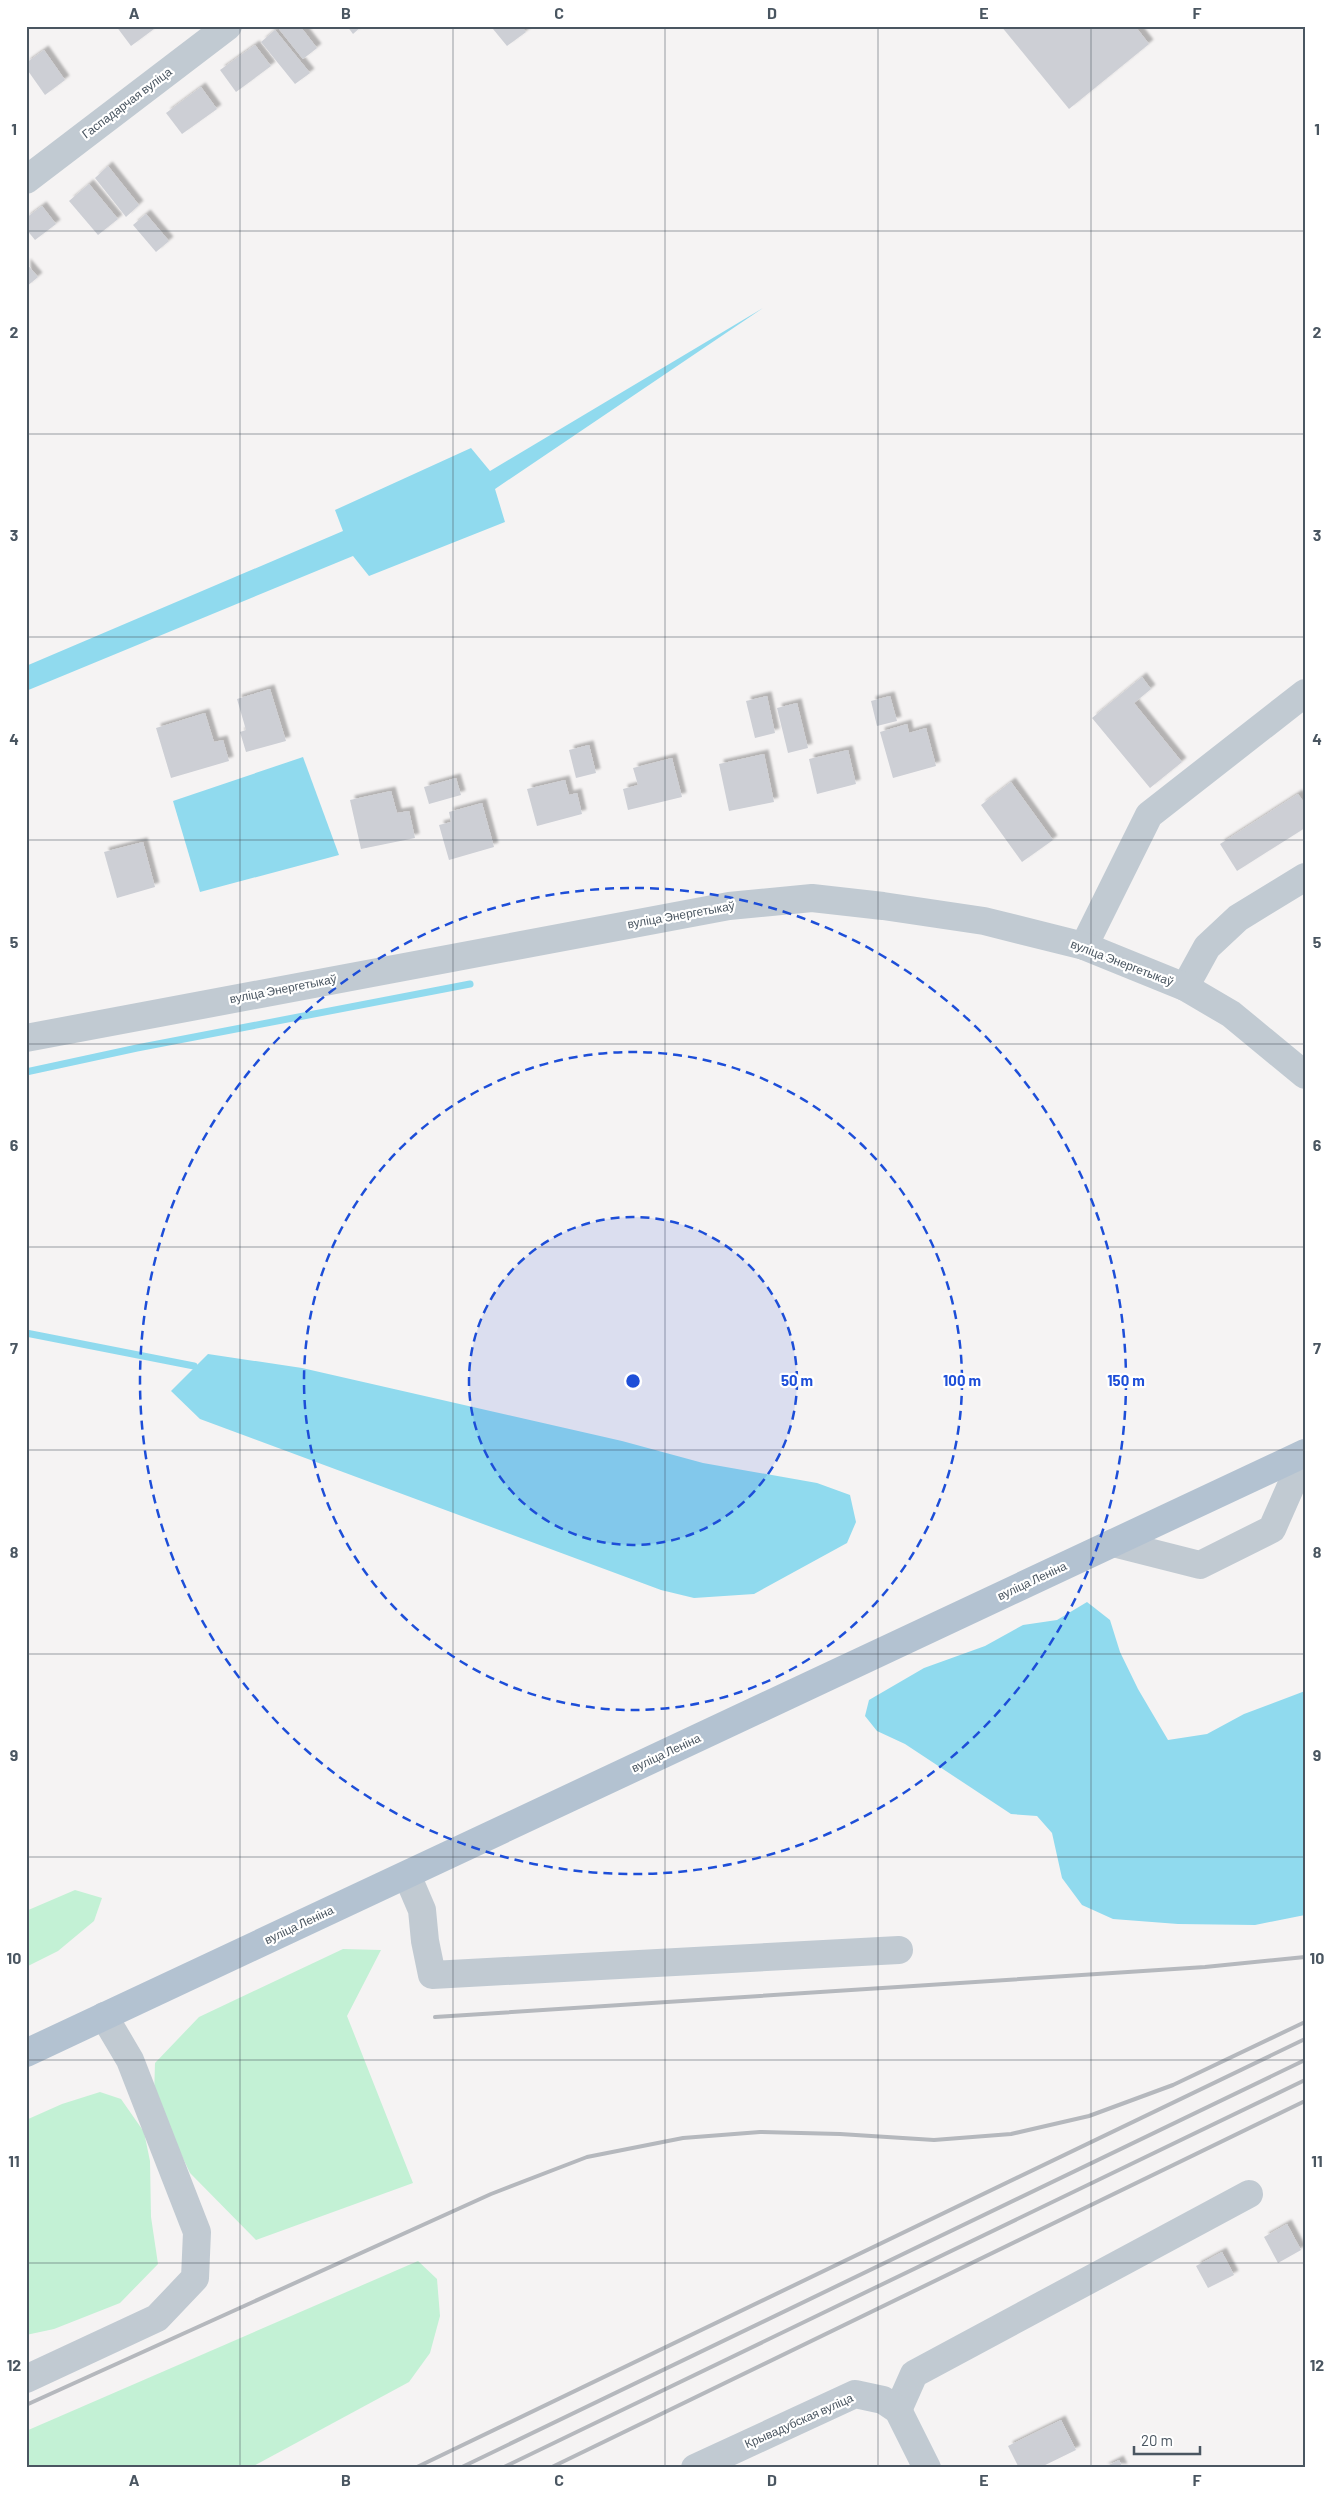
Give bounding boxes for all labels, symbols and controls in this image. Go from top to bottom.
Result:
text: A [129,3,140,22]
text: B [341,3,351,22]
text: C [554,3,564,22]
text: D [767,3,777,22]
text: E [979,3,989,22]
text: F [1193,3,1202,22]
street label: Гаспадарчая вуліца [79,64,175,141]
text: 1 [11,119,17,138]
text: 1 [1314,119,1320,138]
text: 2 [10,322,19,341]
text: 2 [1313,322,1322,341]
text: 3 [10,525,18,544]
text: 3 [1313,525,1321,544]
text: 4 [9,729,19,748]
text: 4 [1312,729,1322,748]
street label: вуліца Энергетыкаў [626,898,736,931]
text: 5 [10,932,19,951]
text: 5 [1313,932,1322,951]
street label: вуліца Энергетыкаў [1069,936,1176,989]
street label: вуліца Энергетыкаў [228,971,338,1006]
text: 6 [10,1135,19,1154]
text: 6 [1313,1135,1322,1154]
text: 7 [10,1338,18,1357]
text: 7 [1313,1338,1321,1357]
text: 50 m [781,1371,813,1389]
text: 100 m [943,1371,981,1389]
text: 150 m [1107,1371,1145,1389]
centre of rings [624,1372,642,1390]
text: 8 [10,1542,19,1561]
text: 8 [1313,1542,1322,1561]
street label: вуліца Леніна [995,1558,1069,1603]
street label: вуліца Леніна [629,1730,703,1775]
text: 9 [10,1745,18,1764]
text: 9 [1313,1745,1321,1764]
street label: вуліца Леніна [262,1902,336,1947]
text: 10 [7,1948,21,1967]
text: 10 [1310,1948,1324,1967]
text: 11 [8,2151,20,2170]
text: 11 [1311,2151,1323,2170]
text: 12 [7,2355,21,2374]
text: 12 [1310,2355,1324,2374]
street label: Крывадубская вуліца [742,2390,856,2451]
scale bar [1134,2424,1200,2456]
text: 20 m [1141,2431,1173,2449]
text: A [129,2470,140,2489]
text: B [341,2470,351,2489]
text: C [554,2470,564,2489]
text: D [767,2470,777,2489]
text: E [979,2470,989,2489]
text: F [1193,2470,1202,2489]

